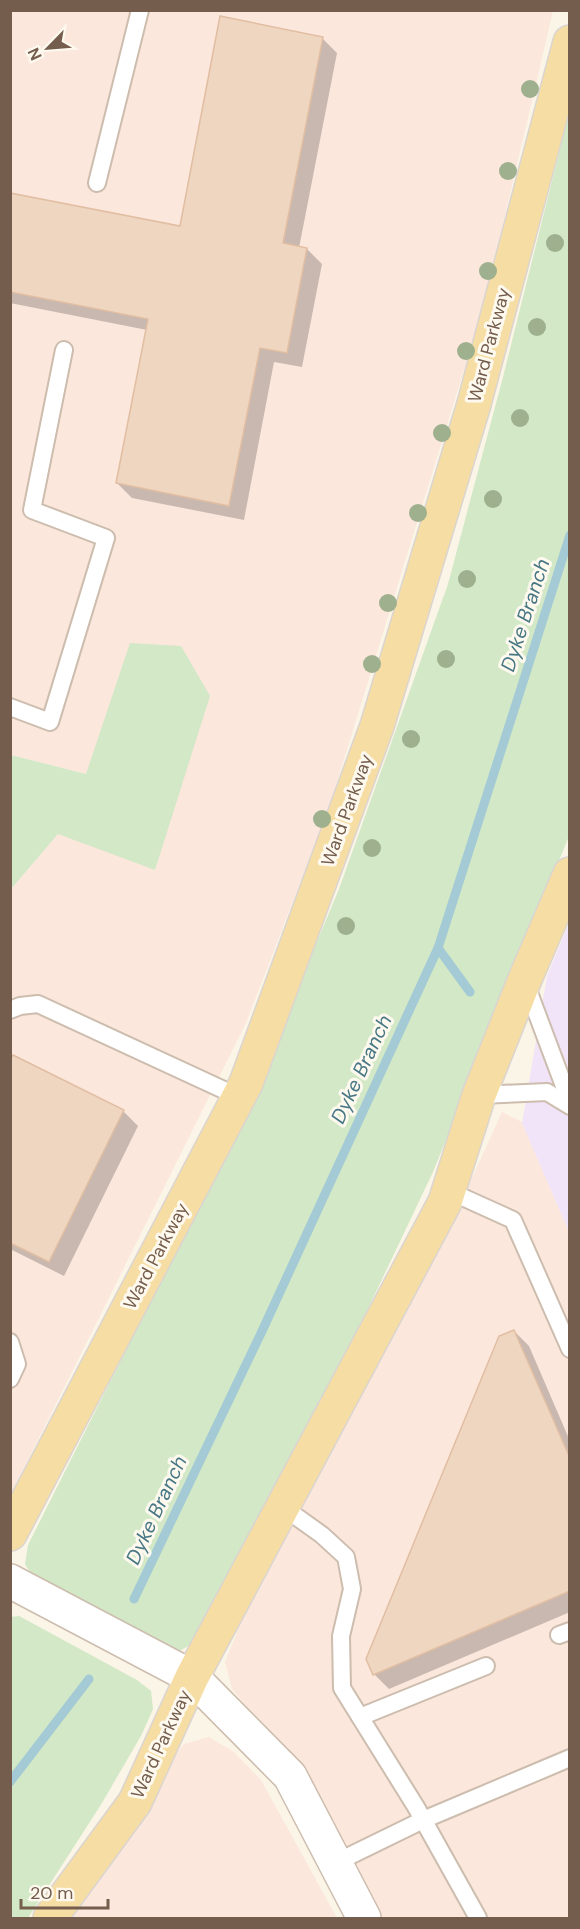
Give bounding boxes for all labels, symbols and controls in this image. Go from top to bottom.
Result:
north arrow [18,18,78,78]
text: N [23,44,47,64]
street label: Ward Parkway [462,285,516,405]
water label: Dyke Branch [495,555,555,675]
street label: Ward Parkway [316,751,378,869]
water label: Dyke Branch [325,1011,397,1127]
street label: Ward Parkway [118,1199,194,1313]
water label: Dyke Branch [120,1452,192,1568]
street label: Ward Parkway [125,1686,197,1802]
scale bar [21,1872,108,1910]
text: 20 m [30,1881,73,1905]

